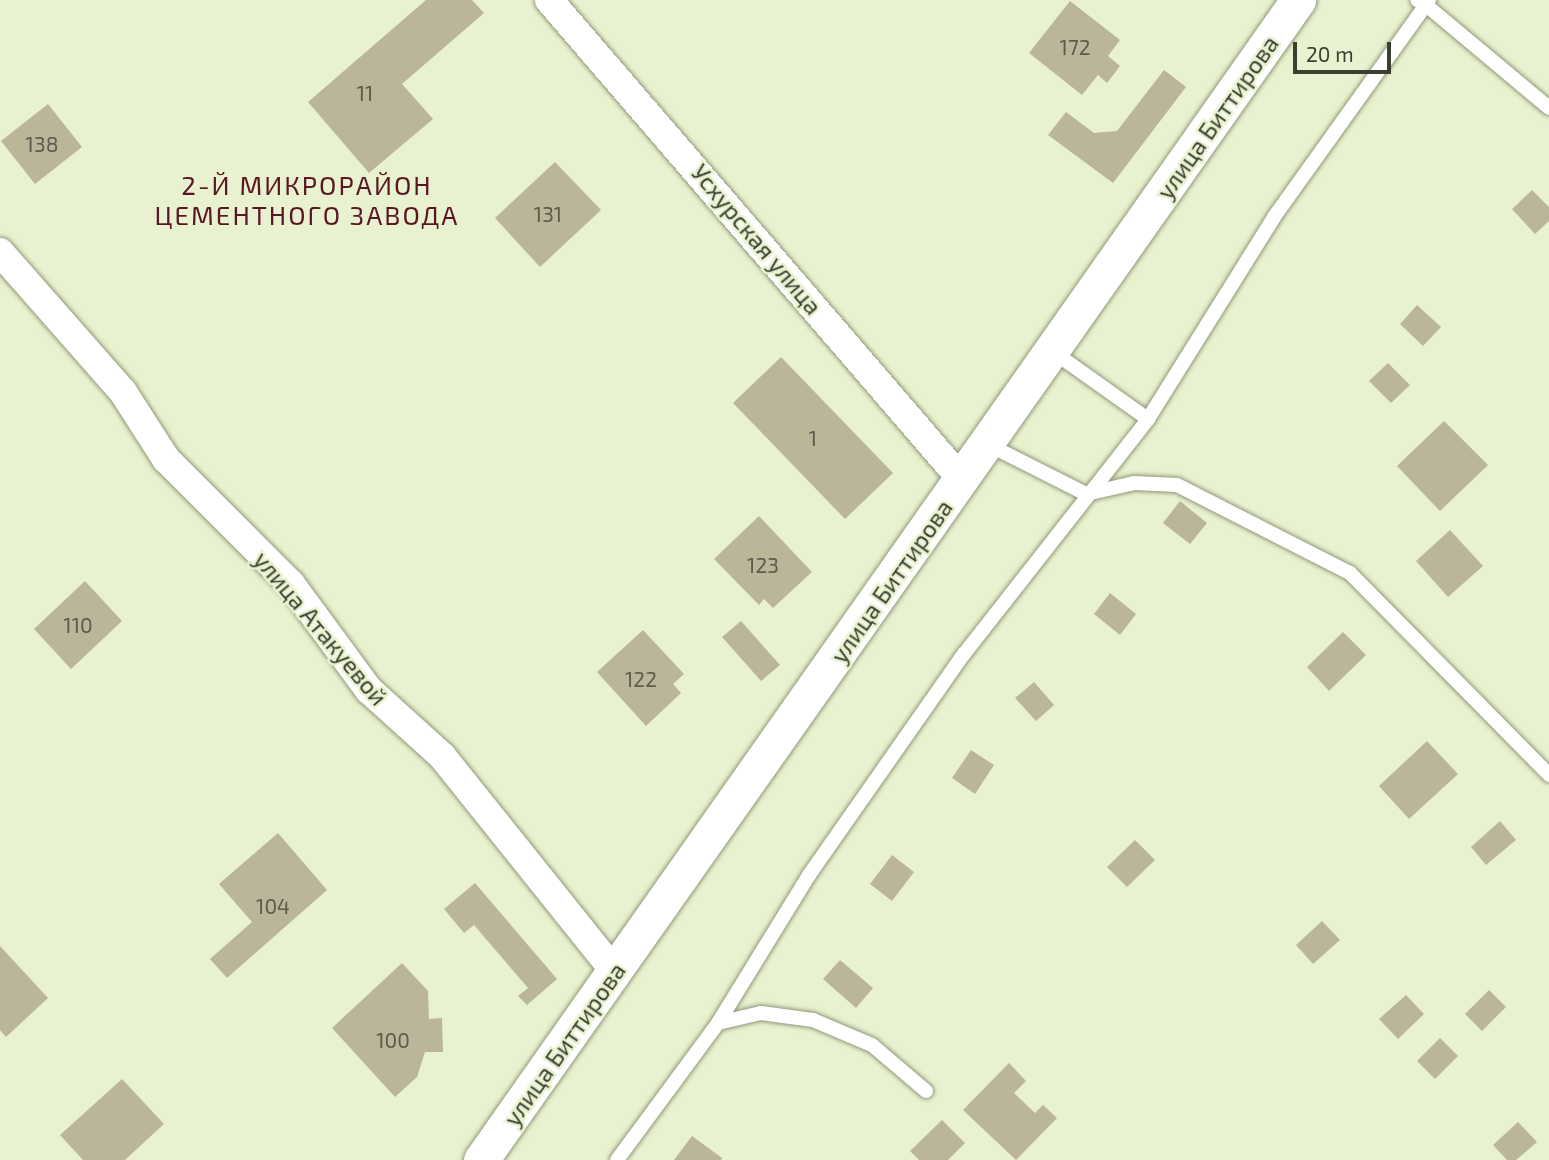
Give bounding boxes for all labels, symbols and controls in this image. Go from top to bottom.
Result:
scale bar [1297,28,1395,72]
street label: улица Биттирова [1150,30,1284,204]
house number: 172 [1060,34,1090,60]
text: 20 m [1306,41,1354,66]
house number: 11 [357,80,373,106]
house number: 138 [26,131,58,157]
street label: Усхурская улица [686,158,828,320]
district label: 2-Й МИКРОРАЙОН ЦЕМЕНТНОГО ЗАВОДА [157,169,457,230]
house number: 131 [534,201,562,227]
house number: 1 [809,425,817,451]
street label: улица Биттирова [824,494,958,668]
street label: улица Атакуевой [248,545,394,711]
house number: 123 [747,552,779,578]
house number: 110 [63,612,93,638]
house number: 122 [625,666,657,692]
house number: 104 [256,893,290,919]
street label: улица Биттирова [497,957,631,1131]
house number: 100 [376,1027,410,1053]

